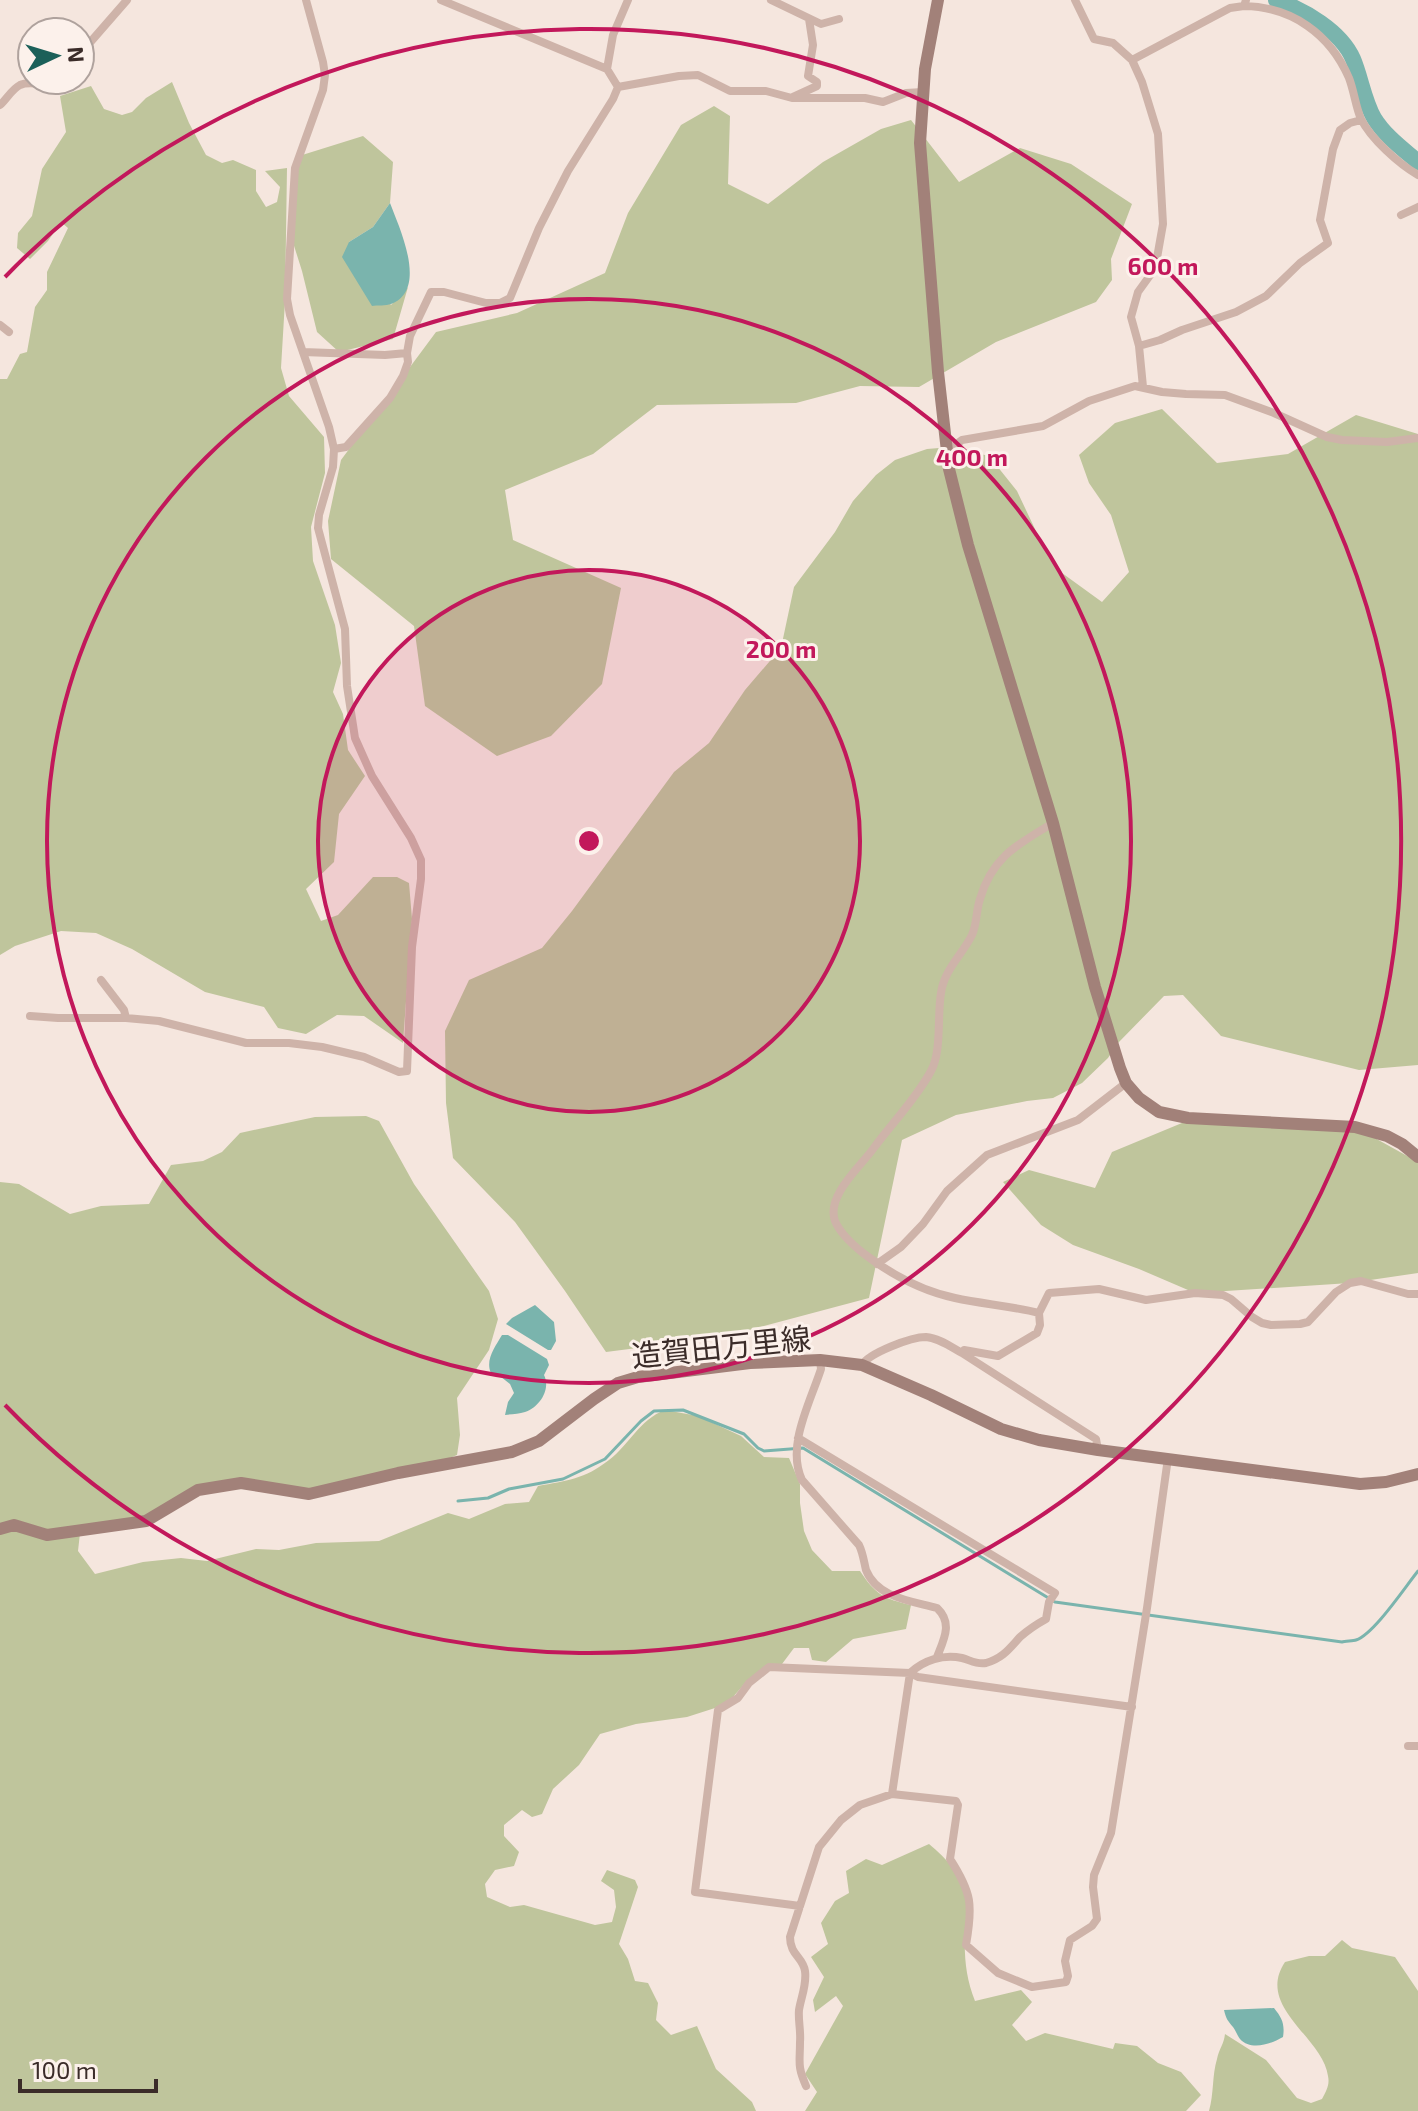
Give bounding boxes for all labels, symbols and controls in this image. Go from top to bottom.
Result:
north arrow [16,16,96,96]
text: N [63,46,90,63]
text: 600 m [1128,251,1198,280]
text: 400 m [936,442,1008,471]
text: 200 m [746,634,816,663]
centre of rings [575,827,603,855]
street label: 造賀田万里線 [630,1319,812,1373]
scale bar [20,2043,156,2093]
text: 100 m [32,2055,97,2084]

